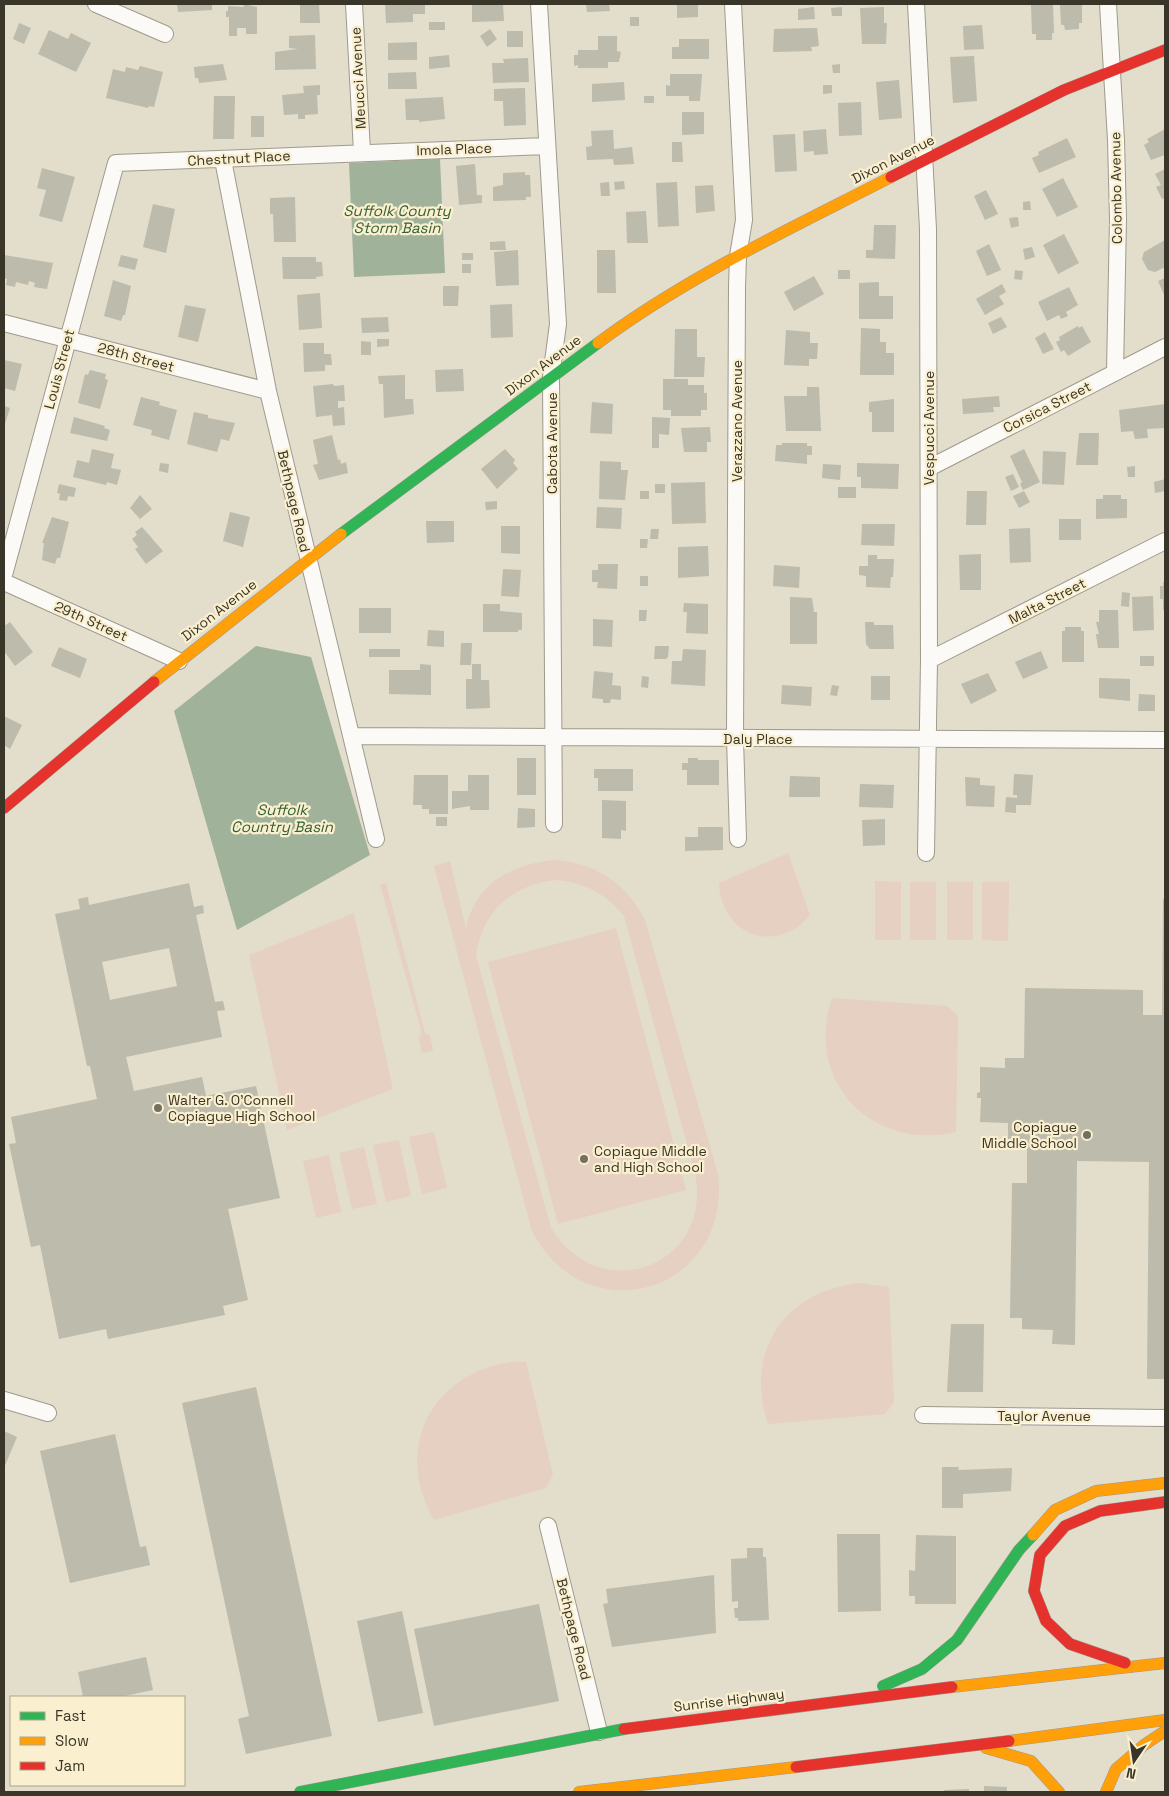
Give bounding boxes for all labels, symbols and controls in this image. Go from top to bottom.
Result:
street label: Meucci Avenue [346,27,370,129]
street label: Dixon Avenue [849,130,937,188]
street label: Colombo Avenue [1106,132,1126,244]
street label: Imola Place [416,139,492,159]
street label: Chestnut Place [187,146,291,170]
water label: Suffolk County Storm Basin [343,201,452,237]
street label: Louis Street [40,327,78,411]
street label: Dixon Avenue [501,331,585,399]
street label: 28th Street [96,338,176,376]
street label: Verazzano Avenue [728,360,746,482]
street label: Vespucci Avenue [920,371,938,485]
street label: Corsica Street [1000,377,1094,437]
street label: Cabota Avenue [543,392,561,494]
street label: Bethpage Road [273,448,315,554]
street label: Malta Street [1005,574,1089,628]
street label: Dixon Avenue [178,575,260,645]
street label: 29th Street [52,597,130,645]
street label: Daly Place [723,730,793,748]
water label: Suffolk Country Basin [231,800,334,836]
place label: Walter G. O'Connell Copiague High School [168,1091,315,1125]
marker: Walter G. O'Connell Copiague High School [152,1102,164,1114]
place label: Copiague Middle School [982,1118,1077,1152]
marker: Copiague Middle School [1081,1129,1093,1141]
place label: Copiague Middle and High School [594,1142,707,1176]
marker: Copiague Middle and High School [578,1153,590,1165]
street label: Taylor Avenue [997,1407,1091,1425]
street label: Bethpage Road [553,1576,595,1682]
street label: Sunrise Highway [673,1684,785,1716]
legend [10,1696,185,1786]
text: Fast [55,1706,86,1725]
text: Slow [55,1731,89,1750]
north arrow [1109,1736,1159,1786]
text: Jam [55,1756,85,1775]
text: N [1124,1764,1138,1783]

